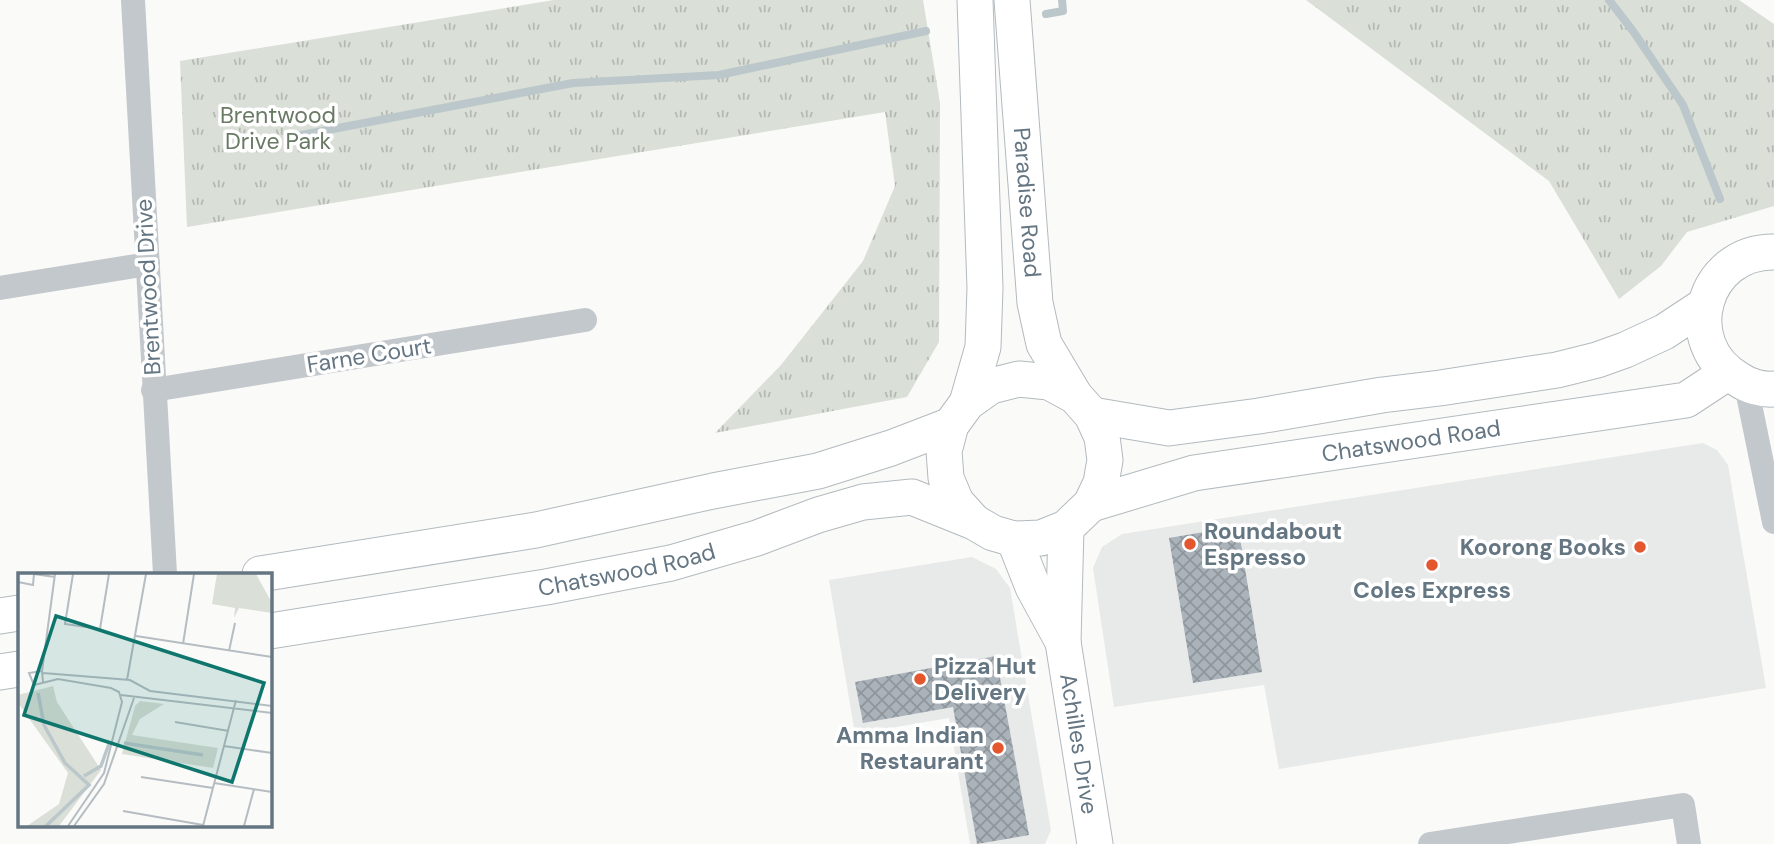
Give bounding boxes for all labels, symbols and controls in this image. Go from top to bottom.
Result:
park label: Brentwood Drive Park [220,100,336,156]
street label: Paradise Road [1007,126,1048,279]
street label: Brentwood Drive [128,198,168,376]
street label: Farne Court [305,330,433,380]
street label: Chatswood Road [1320,413,1503,469]
place label: Roundabout Espresso [1204,516,1342,572]
place label: Koorong Books [1460,532,1626,562]
street label: Chatswood Road [536,536,719,603]
marker: Roundabout Espresso [1182,536,1198,552]
marker: Koorong Books [1632,539,1648,555]
marker: Coles Express [1424,557,1440,573]
inset map [18,573,271,826]
place label: Coles Express [1353,575,1511,605]
place label: Pizza Hut Delivery [934,651,1036,707]
marker: Pizza Hut Delivery [912,671,928,687]
street label: Achilles Drive [1053,671,1105,816]
place label: Amma Indian Restaurant [836,720,984,776]
marker: Amma Indian Restaurant [990,740,1006,756]

